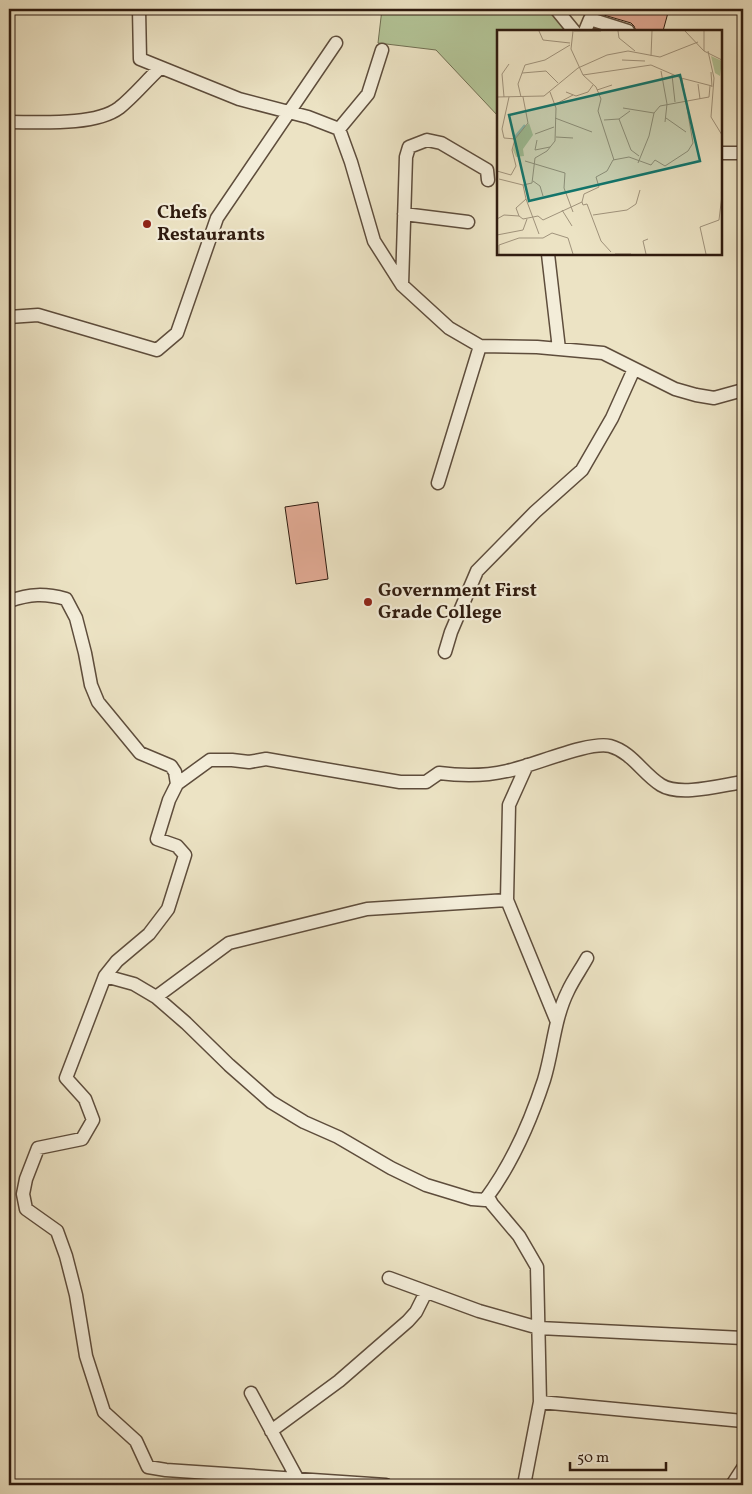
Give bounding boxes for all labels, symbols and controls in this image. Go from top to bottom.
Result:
inset map [497,30,722,255]
place label: Chefs Restaurants [157,200,265,248]
marker: Chefs Restaurants [141,218,153,230]
place label: Government First Grade College [378,578,537,626]
marker: Government First Grade College [362,596,374,608]
scale bar [570,1439,666,1471]
text: 50 m [577,1448,609,1469]

